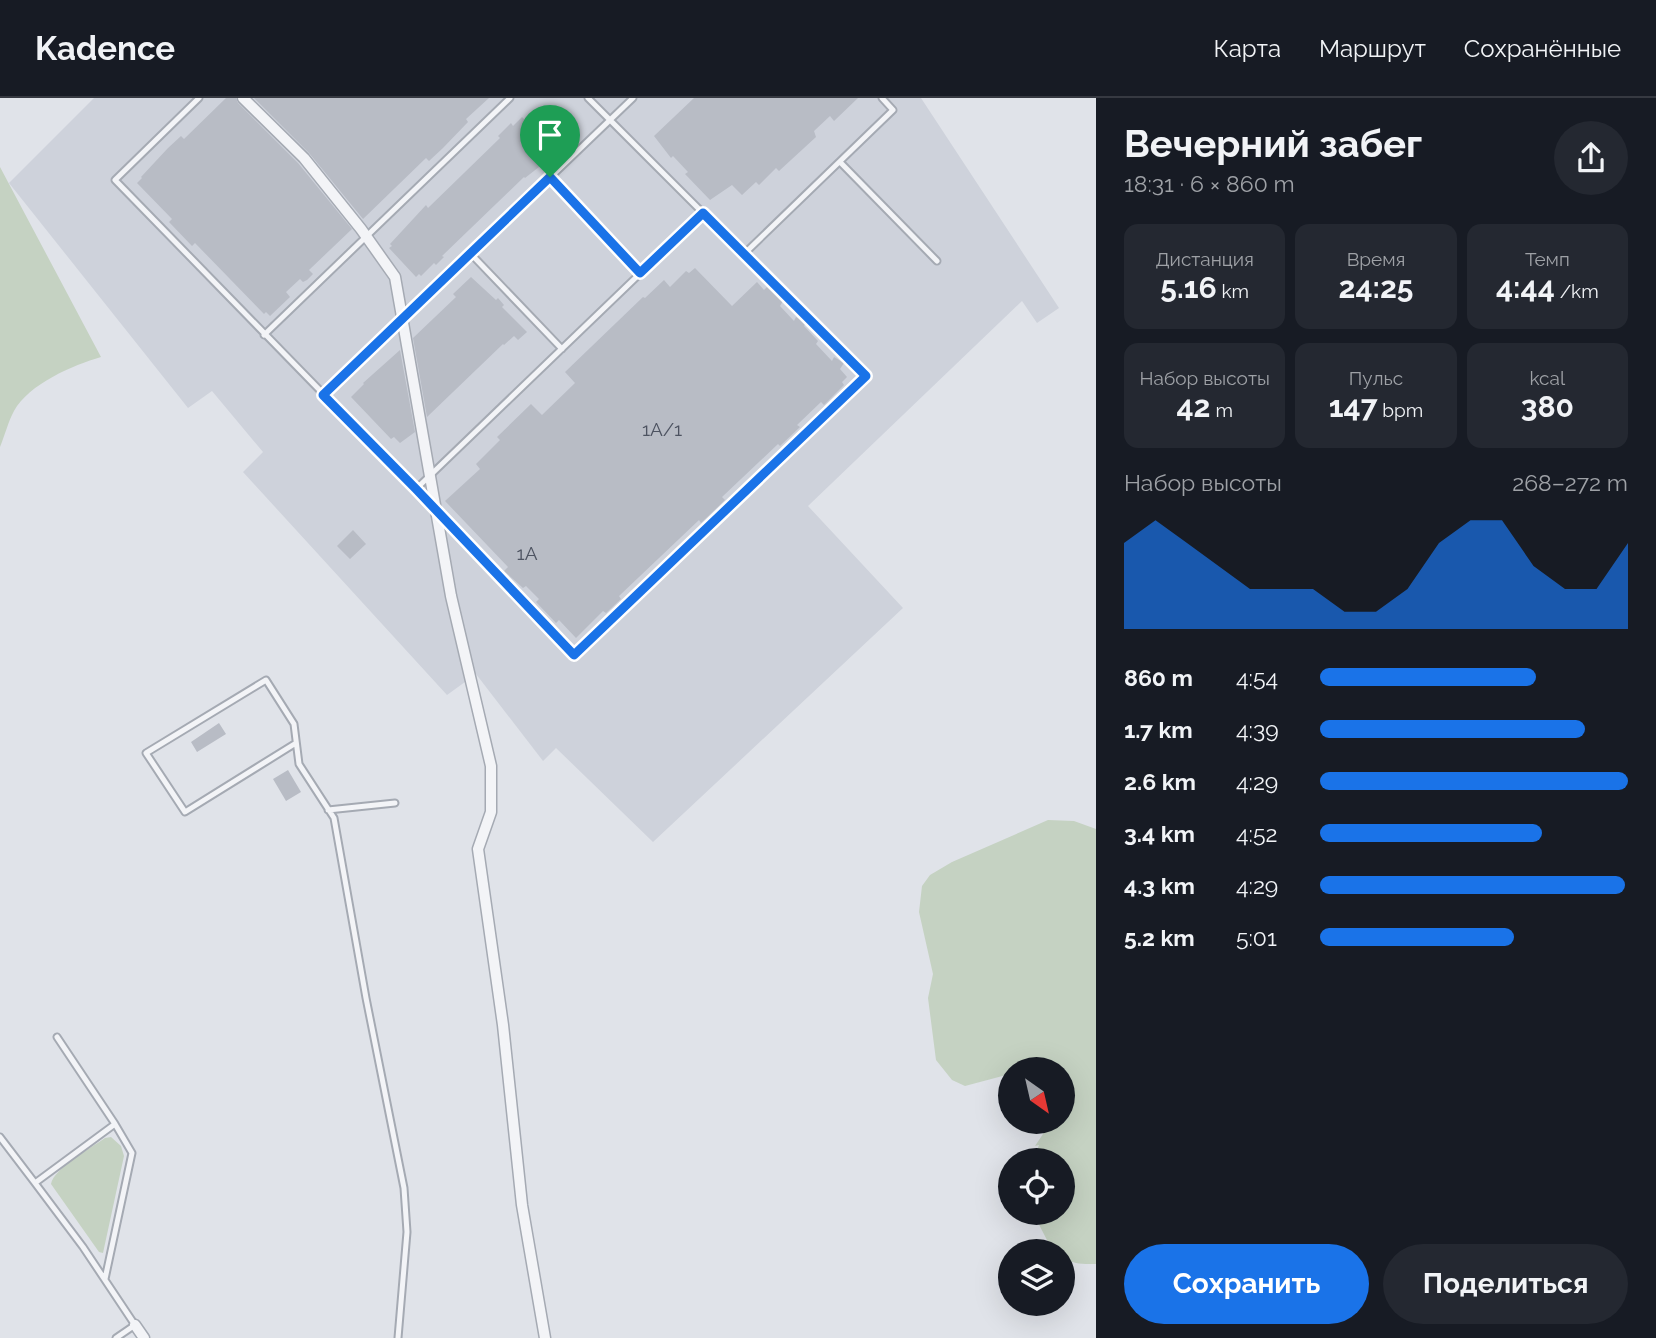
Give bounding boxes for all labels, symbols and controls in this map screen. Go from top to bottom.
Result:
text: Kadence [35,29,175,68]
text: Карта [1213,34,1281,63]
text: Маршрут [1319,34,1426,63]
text: Сохранённые [1464,34,1621,63]
pin [520,105,580,177]
icon: arrive [531,116,569,154]
text: Вечерний забег [1124,121,1422,166]
button: share [1554,121,1628,195]
text: 18:31 · 6 × 860 m [1124,170,1295,197]
text: Дистанция [1155,248,1254,270]
text: Время [1347,248,1405,270]
text: Темп [1525,248,1570,270]
text: 5.16 [1160,270,1217,305]
text: 24:25 [1338,270,1413,305]
text: 4:44 [1496,270,1555,305]
text: km [1217,280,1249,302]
text: /km [1555,280,1599,302]
text: Набор высоты [1139,367,1270,389]
text: Пульс [1349,367,1403,389]
text: kcal [1530,367,1565,389]
text: 42 [1176,389,1211,424]
text: 147 [1329,389,1378,424]
text: 380 [1521,389,1574,424]
text: m [1211,399,1233,421]
text: bpm [1378,399,1423,421]
house number: 1А/1 [642,418,682,440]
text: Набор высоты [1124,469,1282,496]
text: 268–272 m [1512,469,1628,496]
house number: 1А [517,542,538,564]
text: 860 m [1124,664,1193,691]
text: 4:54 [1236,664,1278,691]
text: 1.7 km [1124,716,1193,743]
text: 4:39 [1236,716,1279,743]
text: 2.6 km [1124,768,1196,795]
text: 4:29 [1236,768,1278,795]
text: 3.4 km [1124,820,1195,847]
text: 4:52 [1236,820,1277,847]
text: 4.3 km [1124,872,1195,899]
text: 4:29 [1236,872,1278,899]
text: 5.2 km [1124,924,1195,951]
text: 5:01 [1236,924,1277,951]
north arrow [998,1057,1074,1134]
map controls [998,1057,1075,1316]
button: locate [998,1148,1075,1225]
button: layers [998,1239,1075,1316]
button: Сохранить [1124,1244,1369,1324]
button: Поделиться [1383,1244,1628,1324]

